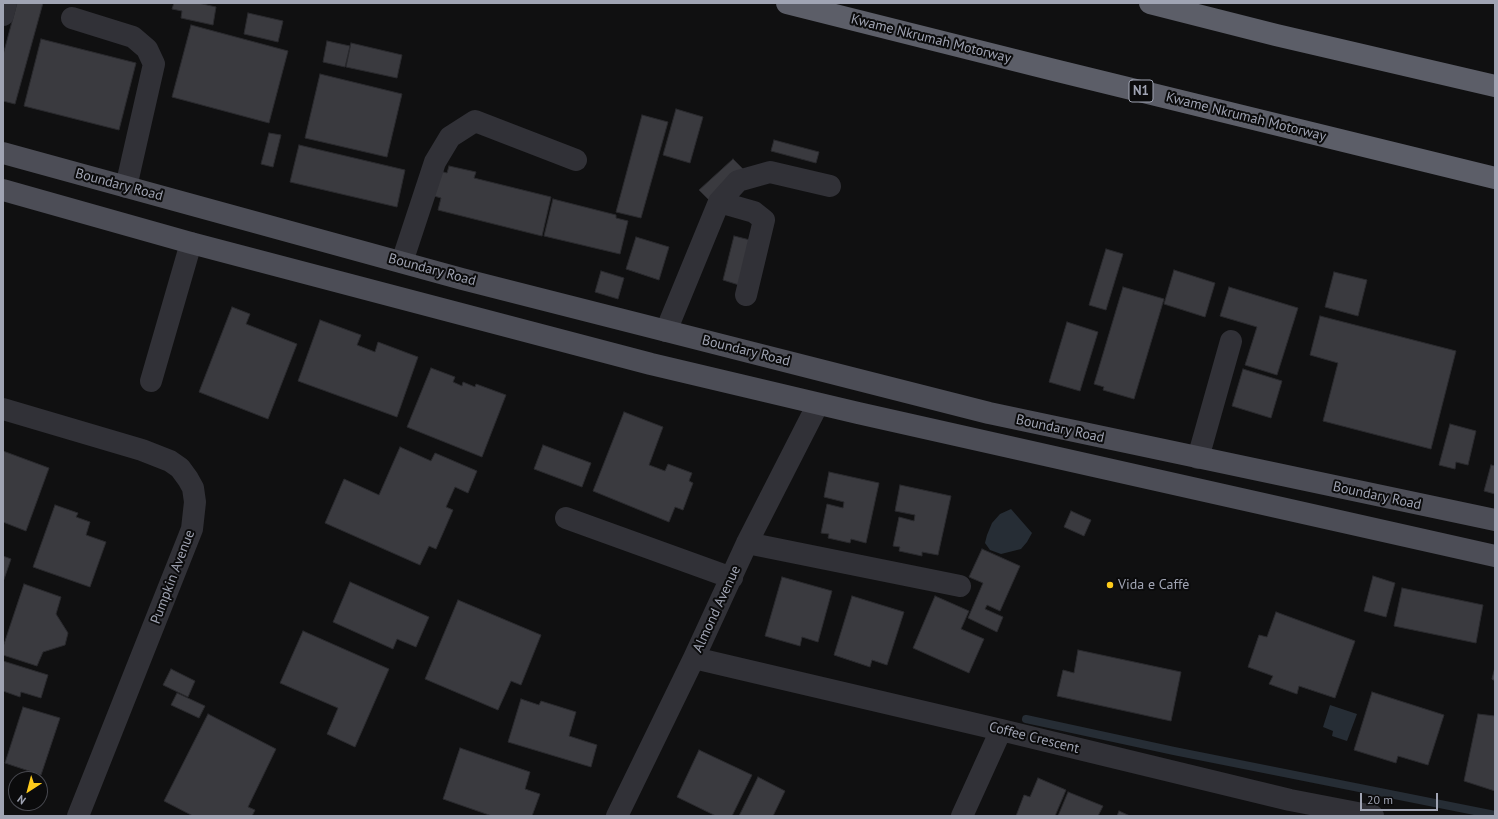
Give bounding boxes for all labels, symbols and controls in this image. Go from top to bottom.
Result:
street label: Kwame Nkrumah Motorway [849,11,1013,67]
road number: N1 [1129,80,1153,102]
street label: Kwame Nkrumah Motorway [1164,89,1328,145]
street label: Boundary Road [73,165,165,205]
street label: Boundary Road [386,250,478,290]
street label: Boundary Road [700,332,792,370]
street label: Boundary Road [1014,411,1106,447]
street label: Boundary Road [1331,478,1423,514]
street label: Pumpkin Avenue [147,528,199,626]
street label: Almond Avenue [690,563,744,655]
place label: Vida e Caffė [1118,577,1189,593]
marker: Vida e Caffė [1105,580,1115,590]
street label: Coffee Crescent [987,719,1081,757]
north arrow [8,771,48,811]
scale bar [1362,785,1440,811]
text: N [14,792,29,808]
text: 20 m [1367,792,1393,807]

